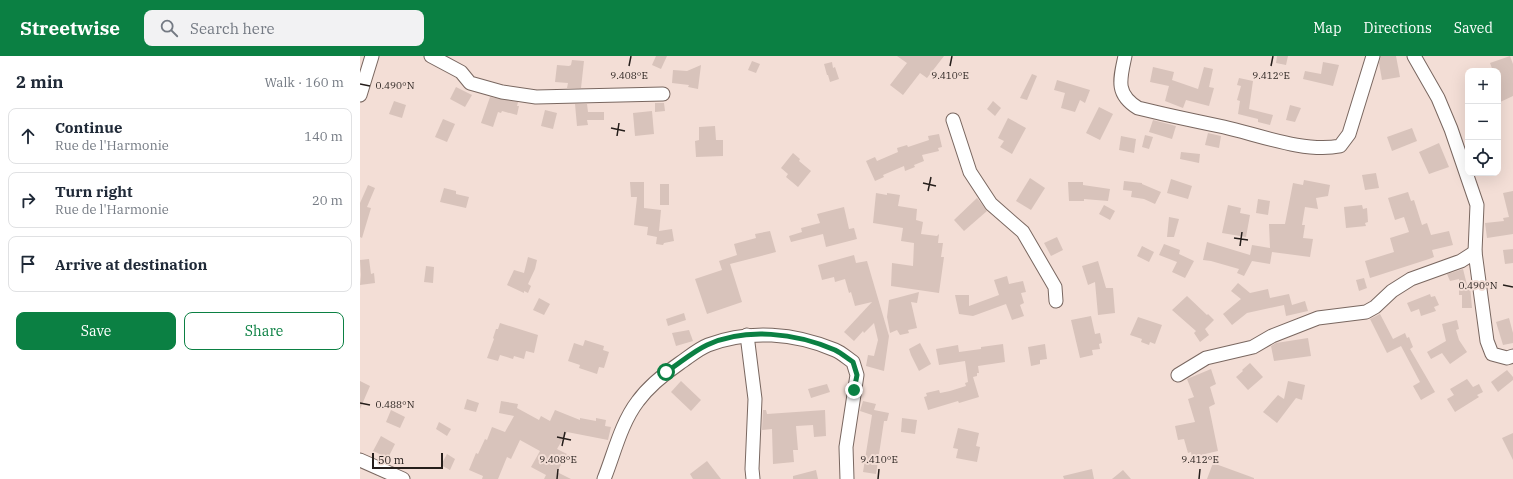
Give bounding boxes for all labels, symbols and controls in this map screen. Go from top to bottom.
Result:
search box [144,10,424,46]
text: Streetwise [20,16,120,40]
icon: search [158,17,180,39]
text: Search here [190,19,275,38]
text: Map [1313,19,1342,37]
text: Directions [1364,19,1432,37]
text: Saved [1454,19,1493,37]
map controls [1465,68,1501,176]
button: + [1465,68,1501,104]
text: 9.408°E [610,69,648,82]
text: 9.410°E [931,69,969,82]
text: 9.412°E [1252,69,1290,82]
text: 2 min [16,71,64,93]
text: Walk · 160 m [265,74,344,91]
text: 0.490°N [375,79,415,92]
button: − [1465,104,1501,140]
text: Continue [55,118,122,137]
icon: ahead [17,125,39,147]
text: 140 m [304,128,343,145]
text: Rue de l'Harmonie [55,137,169,154]
button: locate [1465,140,1501,176]
text: Turn right [55,182,133,201]
icon: right [17,189,39,211]
text: 20 m [312,192,343,209]
text: Rue de l'Harmonie [55,201,169,218]
icon: arrive [17,253,39,275]
text: Arrive at destination [55,255,207,274]
text: 0.490°N [1458,279,1498,292]
button: Save [16,312,176,350]
button: Share [184,312,344,350]
route start [657,363,675,381]
route end [845,381,863,399]
text: 0.488°N [375,398,415,411]
scale bar [372,451,443,470]
text: 50 m [378,453,404,467]
text: 9.408°E [539,453,577,466]
text: 9.410°E [860,453,898,466]
text: 9.412°E [1181,453,1219,466]

